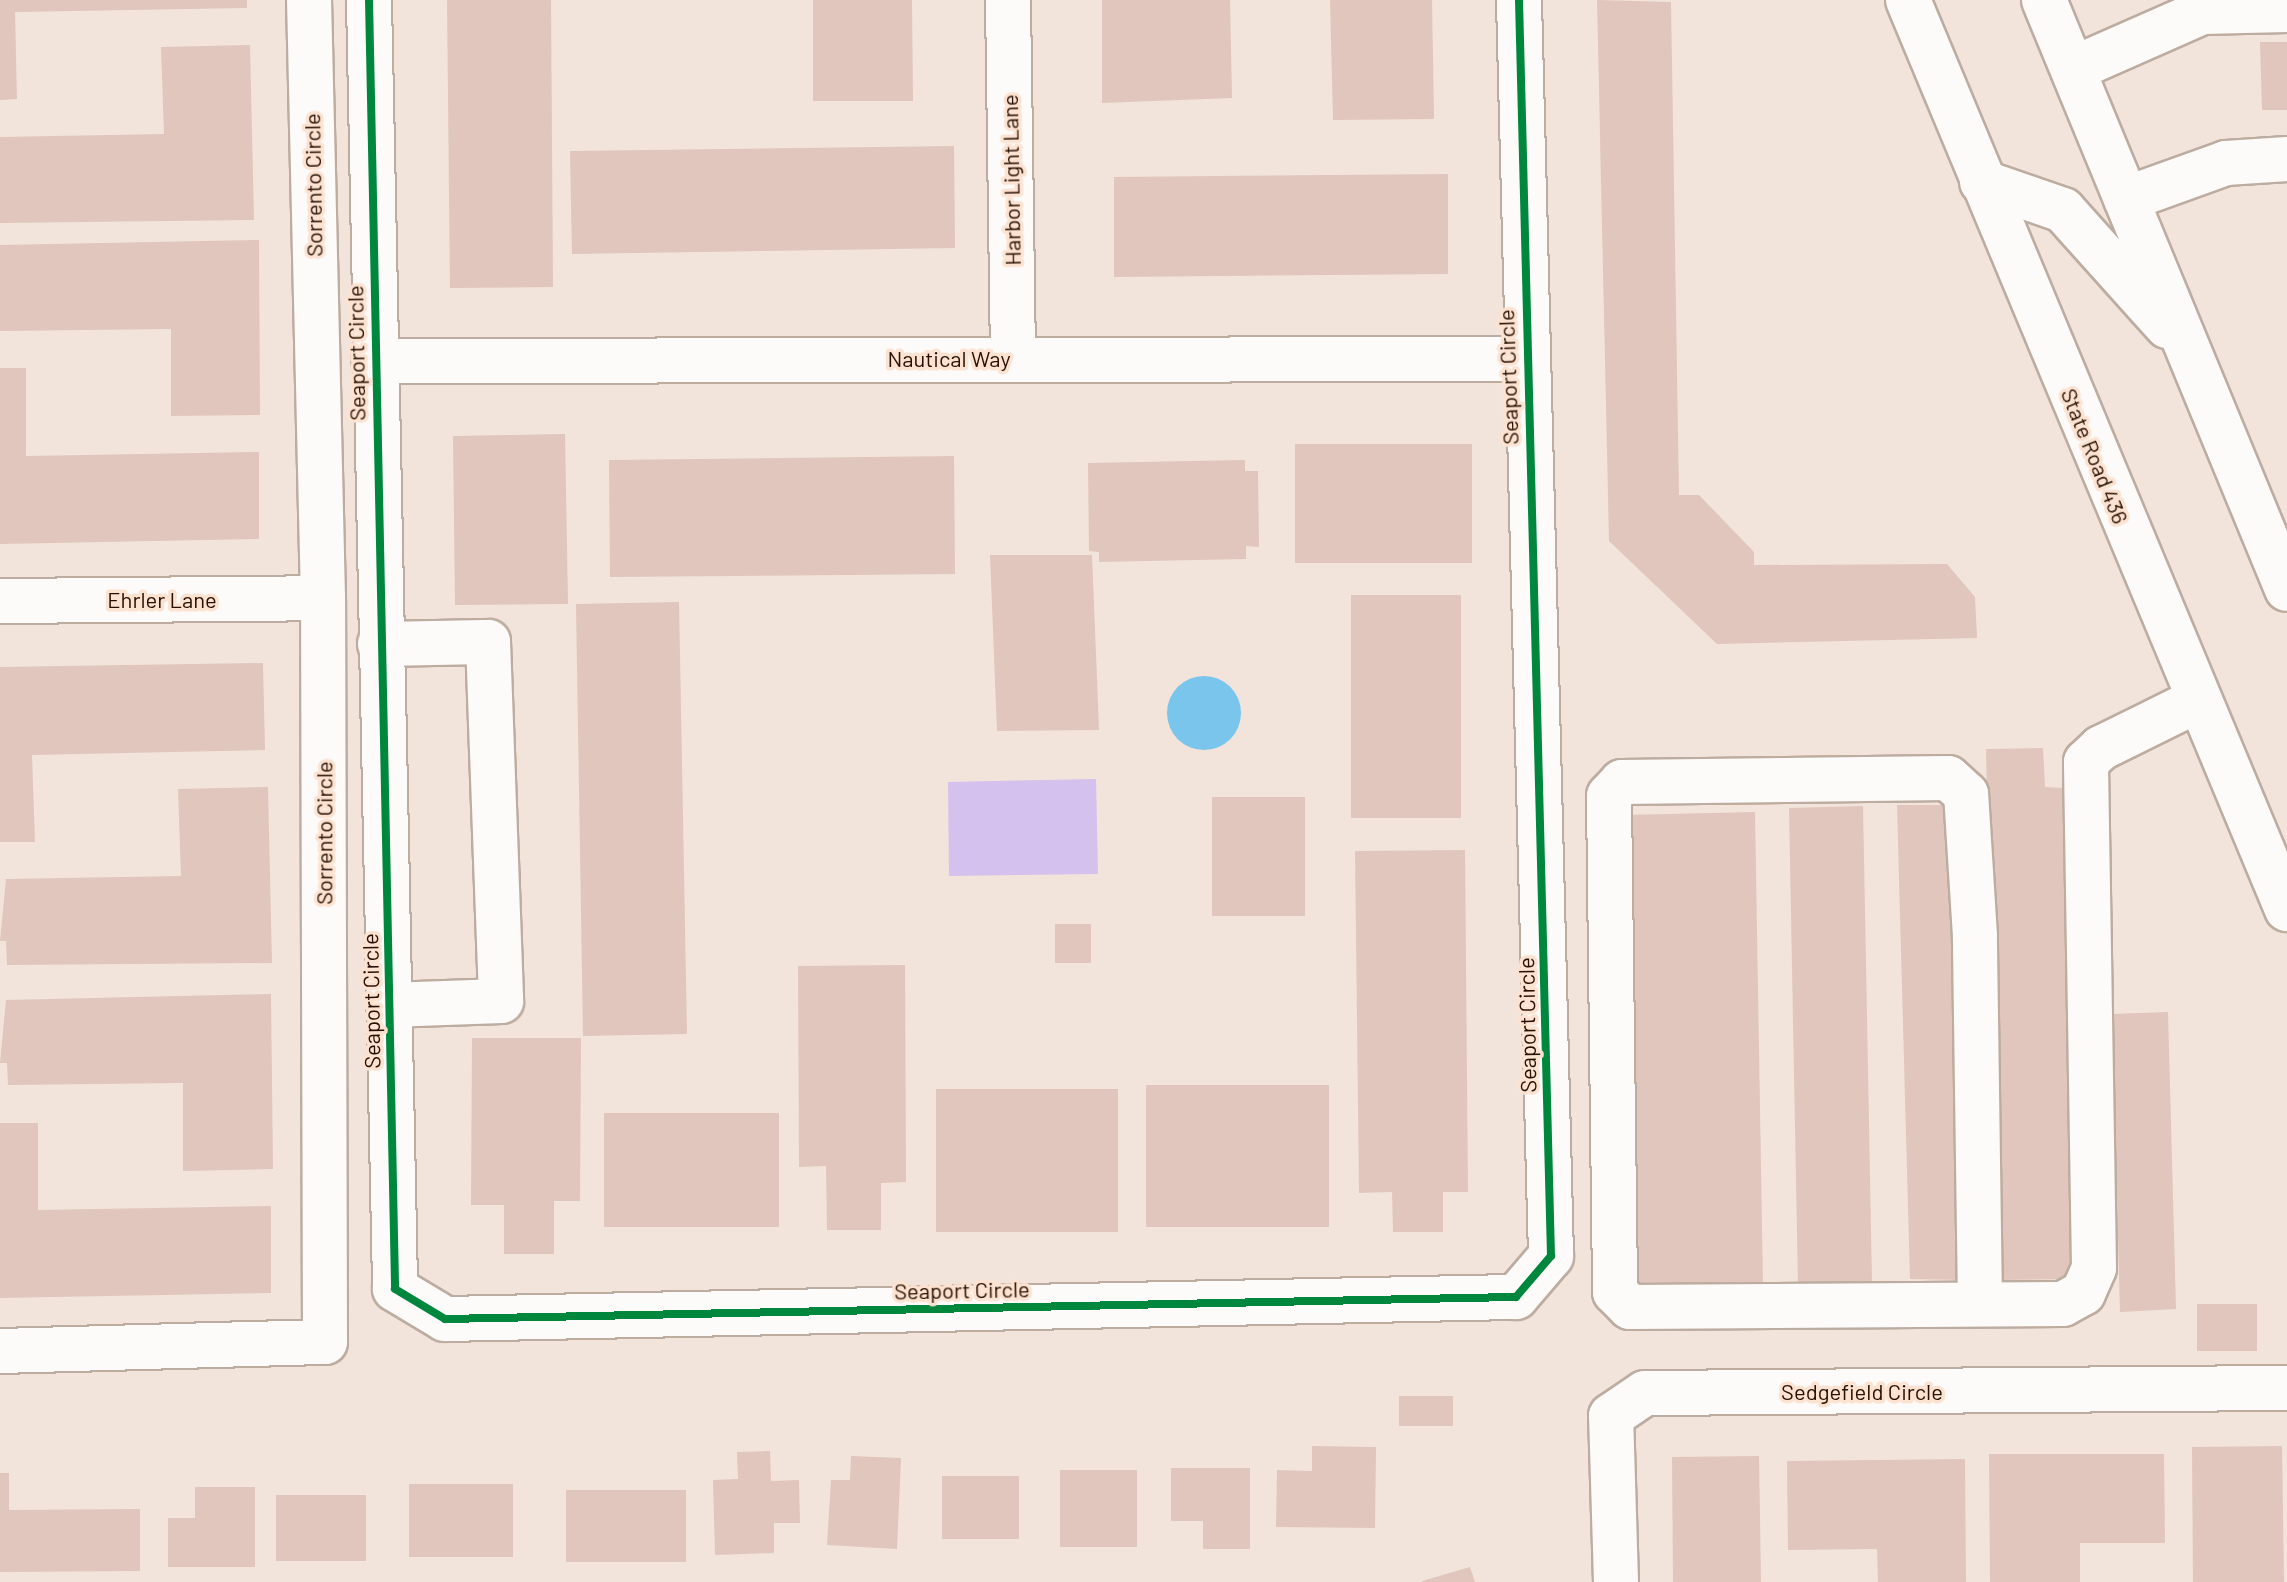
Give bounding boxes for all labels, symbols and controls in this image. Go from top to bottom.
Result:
street label: Harbor Light Lane [996,94,1026,266]
street label: Sorrento Circle [299,113,327,257]
street label: Seaport Circle [342,285,370,421]
street label: Seaport Circle [1492,309,1524,445]
street label: Nautical Way [887,346,1011,372]
street label: State Road 436 [2056,384,2134,528]
street label: Ehrler Lane [107,587,217,613]
street label: Sorrento Circle [311,761,337,905]
street label: Seaport Circle [357,933,385,1069]
street label: Seaport Circle [1513,957,1541,1093]
street label: Seaport Circle [894,1276,1030,1304]
street label: Sedgefield Circle [1781,1379,1943,1405]

